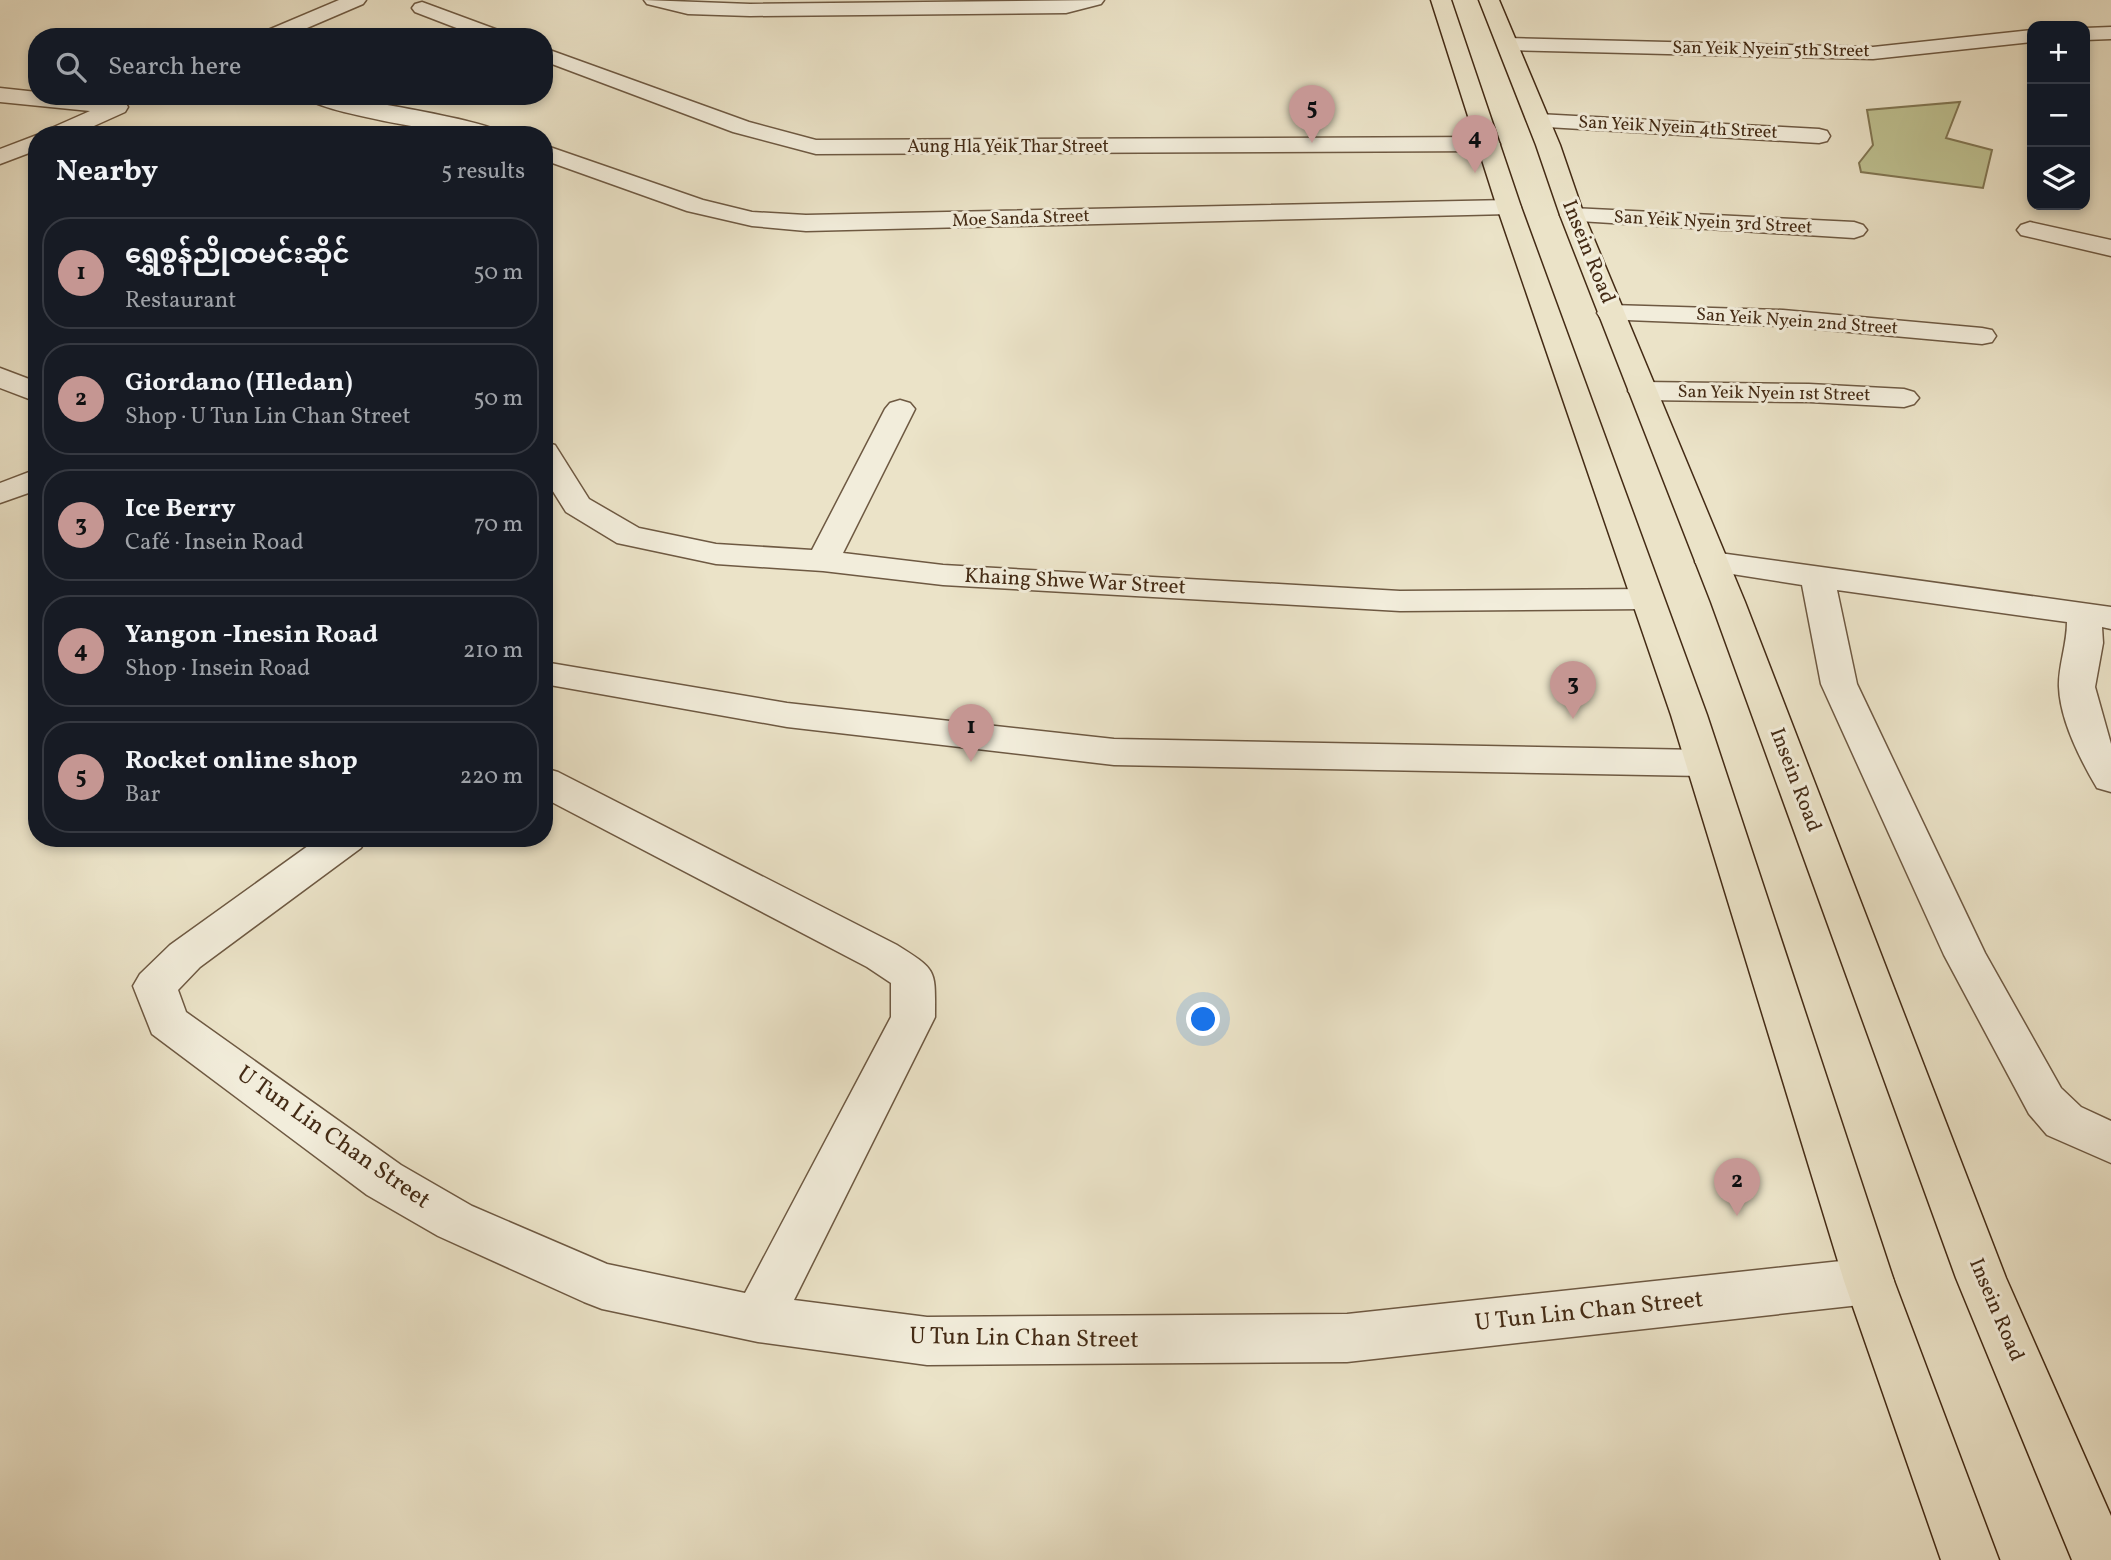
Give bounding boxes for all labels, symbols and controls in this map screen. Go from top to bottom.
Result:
map controls [2027,21,2090,210]
button: + [2027,21,2090,84]
search box [28,28,553,105]
street label: San Yeik Nyein 5th Street [1672,36,1870,64]
icon: search [52,48,90,86]
text: Search here [108,49,241,85]
button: − [2027,84,2090,147]
pin: 5 [1289,85,1335,143]
street label: San Yeik Nyein 4th Street [1578,110,1778,146]
pin: 4 [1452,115,1498,173]
street label: Aung Hla Yeik Thar Street [907,135,1109,160]
button: layers [2027,147,2090,210]
text: Nearby [56,151,158,193]
text: 5 results [441,156,525,188]
street label: Insein Road [1554,196,1622,308]
street label: Moe Sanda Street [952,204,1090,234]
street label: San Yeik Nyein 3rd Street [1613,205,1813,241]
text: ရွှေစွန်ညိုထမင်းဆိုင် [125,238,350,274]
text: 1 [76,257,86,289]
text: 50 m [474,257,523,289]
text: Restaurant [125,285,236,317]
street label: San Yeik Nyein 2nd Street [1695,302,1899,342]
text: Giordano (Hledan) [125,365,353,401]
street label: San Yeik Nyein 1st Street [1677,380,1871,408]
text: 2 [75,383,87,415]
text: 50 m [474,383,523,415]
text: Shop · U Tun Lin Chan Street [125,401,411,433]
text: Ice Berry [125,491,236,527]
text: 3 [75,509,87,541]
text: 70 m [474,509,523,541]
text: Café · Insein Road [125,527,304,559]
street label: Khaing Shwe War Street [963,562,1187,602]
text: Yangon -Inesin Road [125,617,378,653]
text: 4 [74,635,88,667]
text: 210 m [463,635,523,667]
text: Shop · Insein Road [125,653,310,685]
pin: 3 [1550,661,1596,719]
pin: 1 [948,704,994,762]
street label: Insein Road [1762,724,1828,836]
text: Rocket online shop [125,743,358,779]
text: 5 [75,761,87,793]
text: 220 m [460,761,523,793]
text: Bar [125,779,160,811]
your location [1186,1002,1220,1036]
street label: U Tun Lin Chan Street [229,1058,437,1218]
pin: 2 [1714,1158,1760,1216]
street label: Insein Road [1961,1254,2031,1366]
street label: U Tun Lin Chan Street [1473,1283,1705,1341]
street label: U Tun Lin Chan Street [909,1320,1139,1358]

